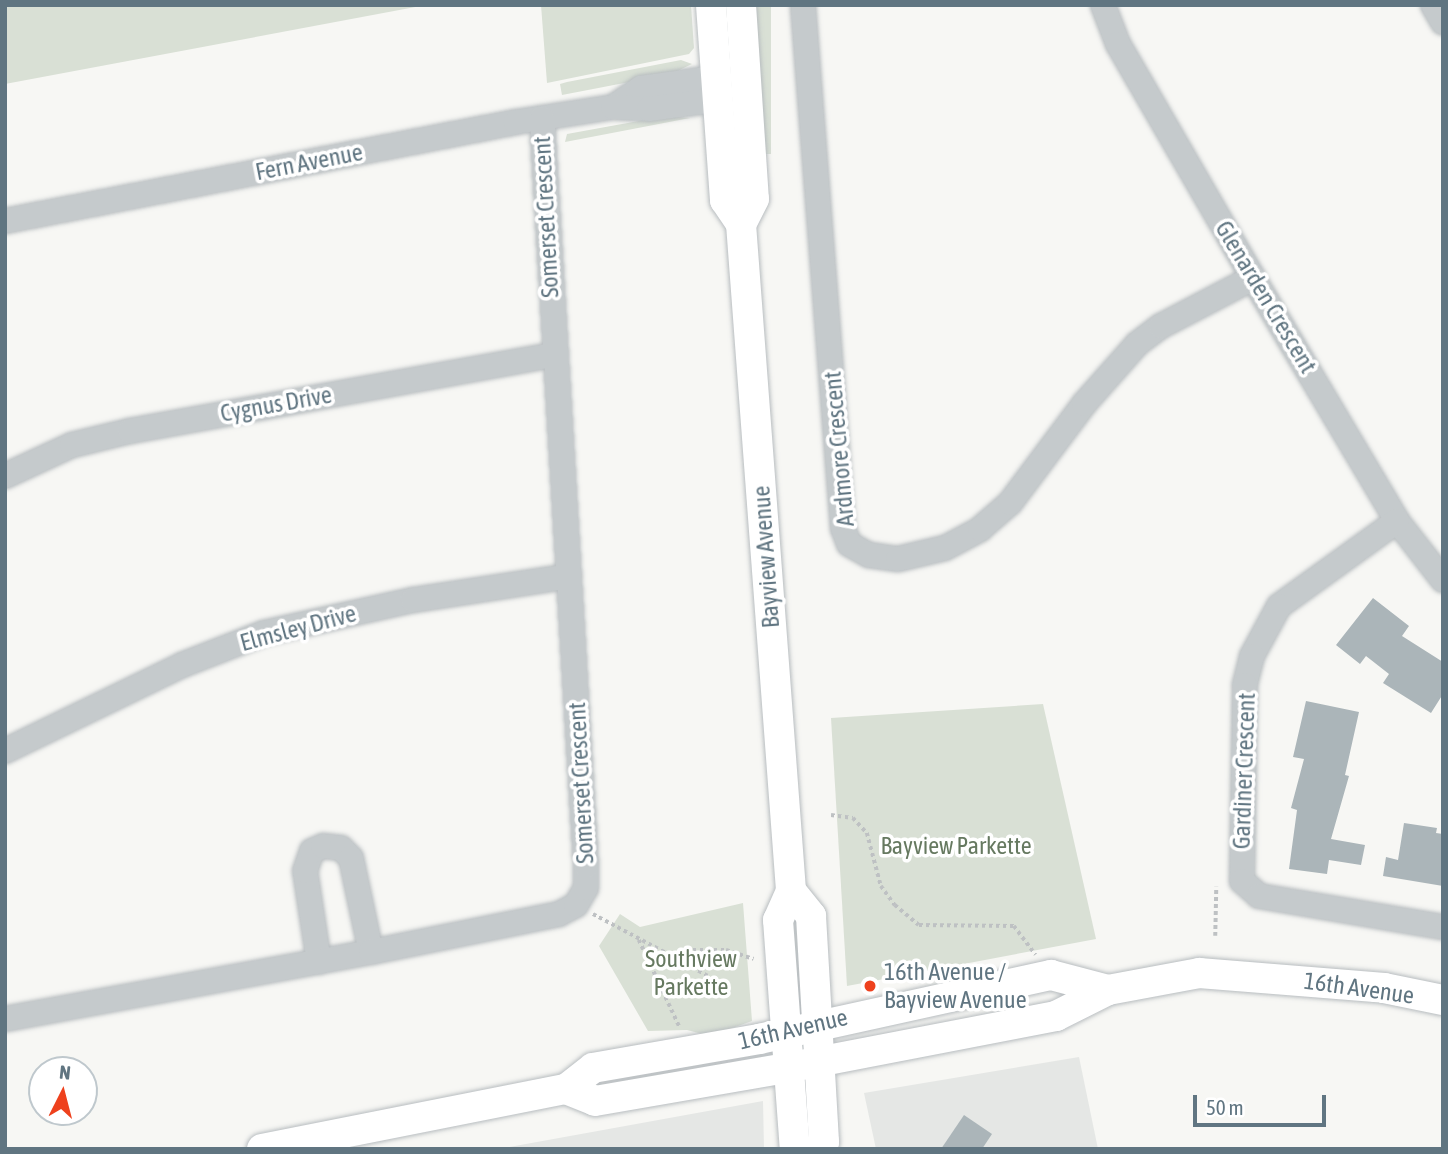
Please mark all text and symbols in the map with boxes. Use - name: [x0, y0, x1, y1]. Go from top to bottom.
- street label: Somerset Crescent: [527, 135, 565, 299]
- street label: Fern Avenue: [253, 138, 365, 186]
- street label: Glenarden Crescent: [1209, 216, 1323, 378]
- street label: Ardmore Crescent: [818, 370, 860, 528]
- street label: Cygnus Drive: [218, 380, 334, 428]
- street label: Bayview Avenue: [747, 485, 785, 629]
- street label: Elmsley Drive: [237, 599, 359, 657]
- street label: Gardiner Crescent: [1227, 692, 1261, 850]
- street label: Somerset Crescent: [562, 701, 600, 865]
- park label: Bayview Parkette: [880, 832, 1032, 860]
- park label: Southview Parkette: [645, 945, 737, 1001]
- place label: 16th Avenue / Bayview Avenue: [884, 958, 1027, 1014]
- street label: 16th Avenue: [1302, 966, 1416, 1010]
- marker: 16th Avenue / Bayview Avenue: [862, 978, 878, 994]
- street label: 16th Avenue: [736, 1003, 850, 1055]
- north arrow: [28, 1056, 98, 1126]
- text: N: [58, 1061, 72, 1084]
- scale bar: [1196, 1080, 1329, 1124]
- text: 50 m: [1206, 1095, 1244, 1119]

